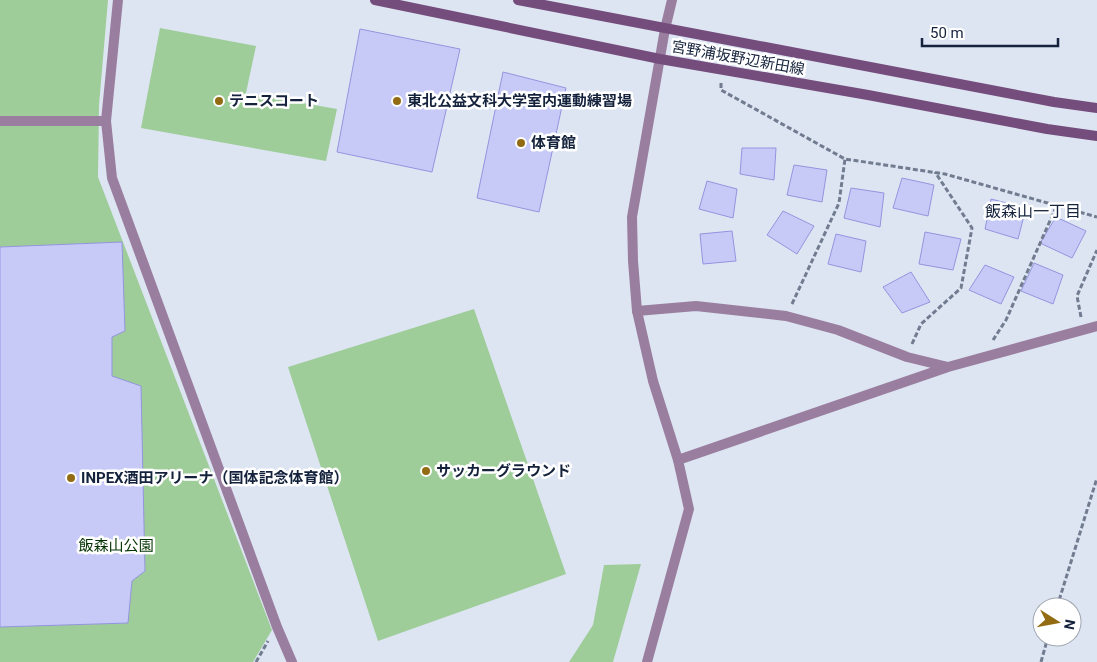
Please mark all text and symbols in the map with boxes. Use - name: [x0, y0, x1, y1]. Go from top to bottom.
- scale bar: [922, 15, 1058, 47]
- text: 50 m: [930, 24, 964, 42]
- street label: 宮野浦坂野辺新田線: [670, 37, 806, 79]
- place label: テニスコート: [229, 92, 319, 110]
- place label: 東北公益文科大学室内運動練習場: [407, 92, 632, 110]
- marker: テニスコート: [213, 95, 225, 107]
- marker: 東北公益文科大学室内運動練習場: [391, 95, 403, 107]
- place label: 体育館: [531, 134, 576, 152]
- marker: 体育館: [515, 137, 527, 149]
- district label: 飯森山一丁目: [985, 202, 1081, 221]
- place label: サッカーグラウンド: [436, 462, 571, 480]
- marker: サッカーグラウンド: [420, 465, 432, 477]
- place label: INPEX酒田アリーナ（国体記念体育館）: [81, 469, 349, 487]
- marker: INPEX酒田アリーナ（国体記念体育館）: [65, 472, 77, 484]
- park label: 飯森山公園: [78, 537, 154, 555]
- north arrow: [1032, 597, 1082, 647]
- text: N: [1061, 618, 1079, 631]

